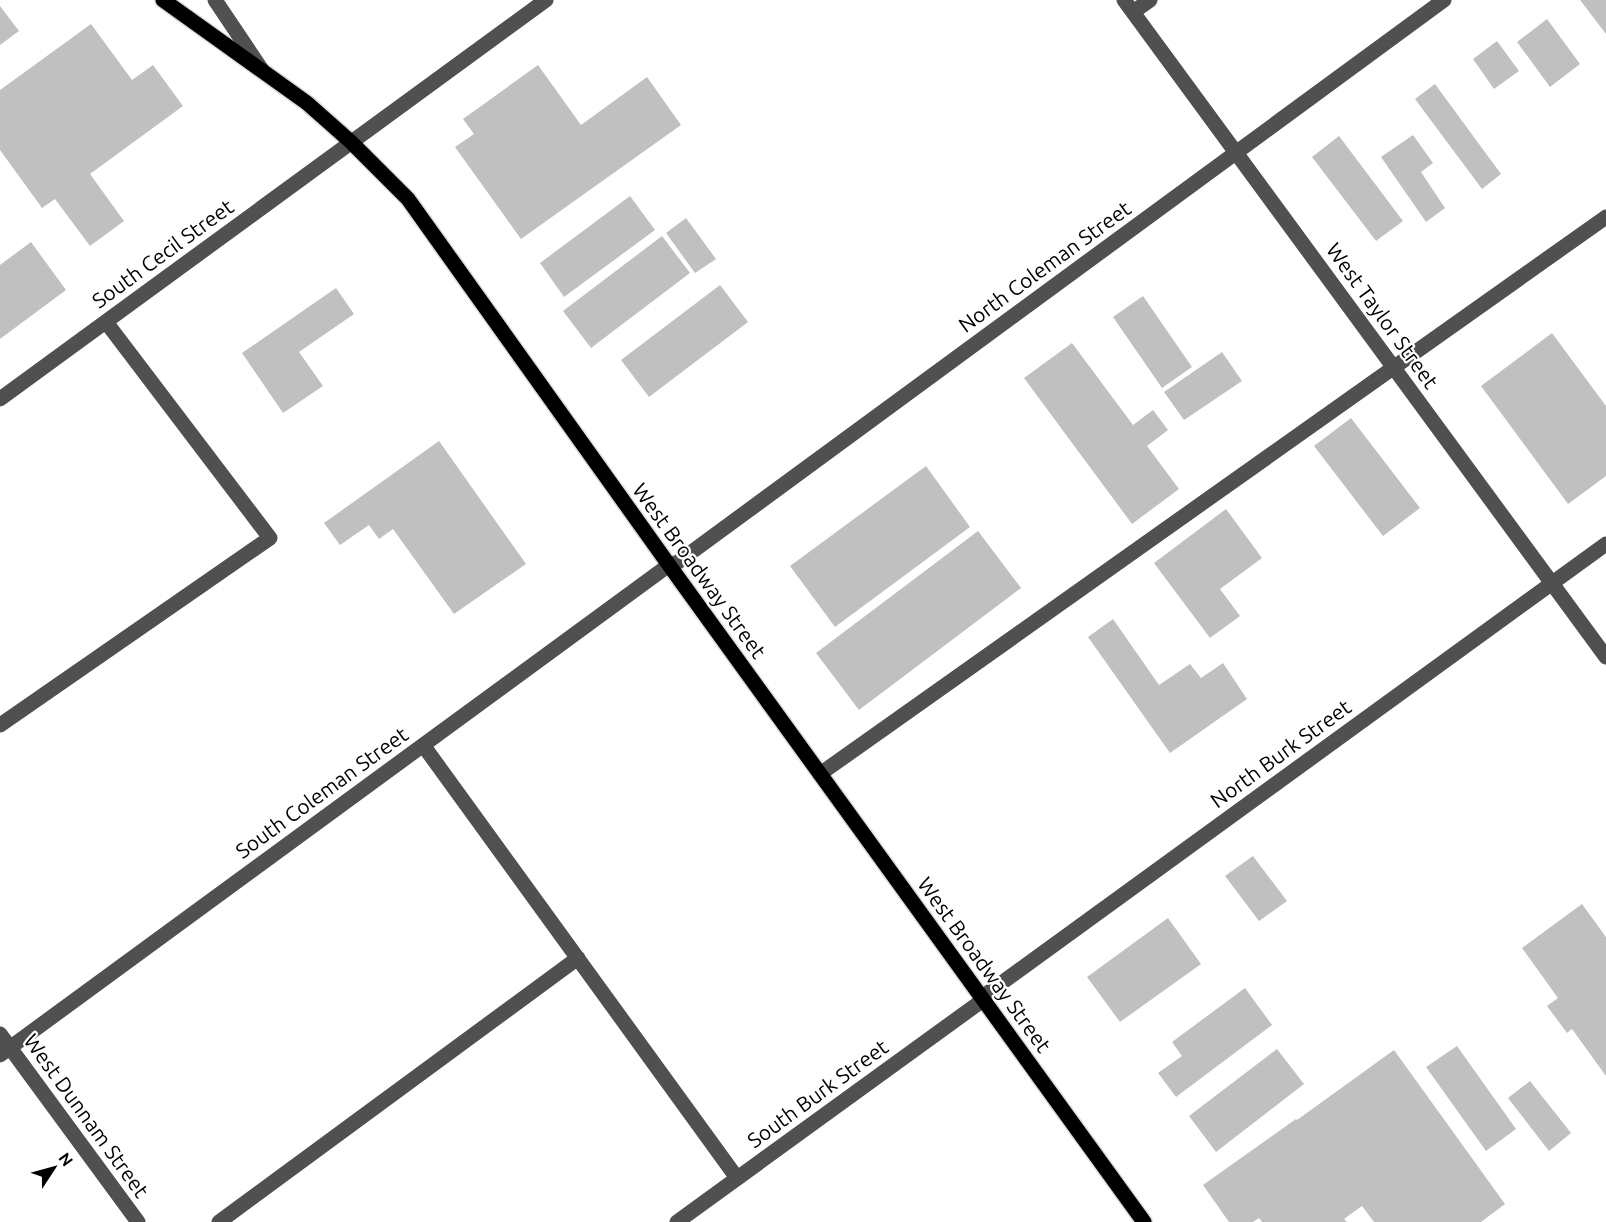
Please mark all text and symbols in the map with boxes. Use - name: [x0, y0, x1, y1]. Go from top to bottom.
- street label: South Cecil Street: [87, 194, 238, 312]
- street label: North Coleman Street: [954, 196, 1135, 337]
- street label: West Taylor Street: [1322, 238, 1444, 393]
- street label: West Broadway Street: [628, 478, 771, 662]
- street label: North Burk Street: [1206, 694, 1355, 812]
- street label: South Coleman Street: [231, 722, 412, 863]
- street label: West Broadway Street: [913, 872, 1056, 1056]
- street label: West Dunnam Street: [19, 1029, 154, 1202]
- street label: South Burk Street: [743, 1034, 892, 1152]
- north arrow: [24, 1138, 84, 1198]
- text: N: [55, 1149, 77, 1169]

